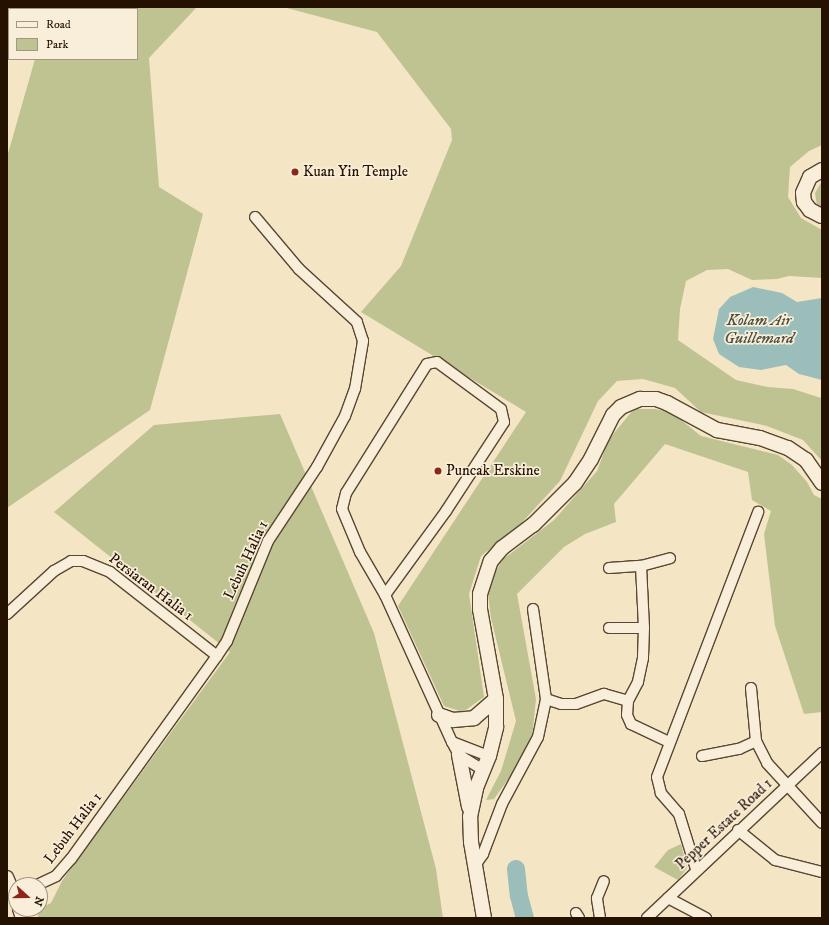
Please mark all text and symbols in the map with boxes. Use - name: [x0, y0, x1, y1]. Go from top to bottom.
- legend: [8, 8, 138, 60]
- text: Road: [46, 17, 71, 32]
- text: Park: [46, 37, 68, 52]
- place label: Kuan Yin Temple: [303, 163, 408, 181]
- marker: Kuan Yin Temple: [290, 167, 300, 177]
- water label: Kolam Air Guillemard: [724, 310, 794, 348]
- place label: Puncak Erskine: [446, 462, 540, 480]
- marker: Puncak Erskine: [433, 466, 443, 476]
- street label: Lebuh Halia 1: [220, 518, 272, 602]
- street label: Persiaran Halia 1: [105, 549, 197, 625]
- street label: Pepper Estate Road 1: [672, 775, 776, 873]
- street label: Lebuh Halia 1: [40, 789, 106, 867]
- north arrow: [8, 877, 48, 917]
- text: N: [30, 894, 46, 908]

